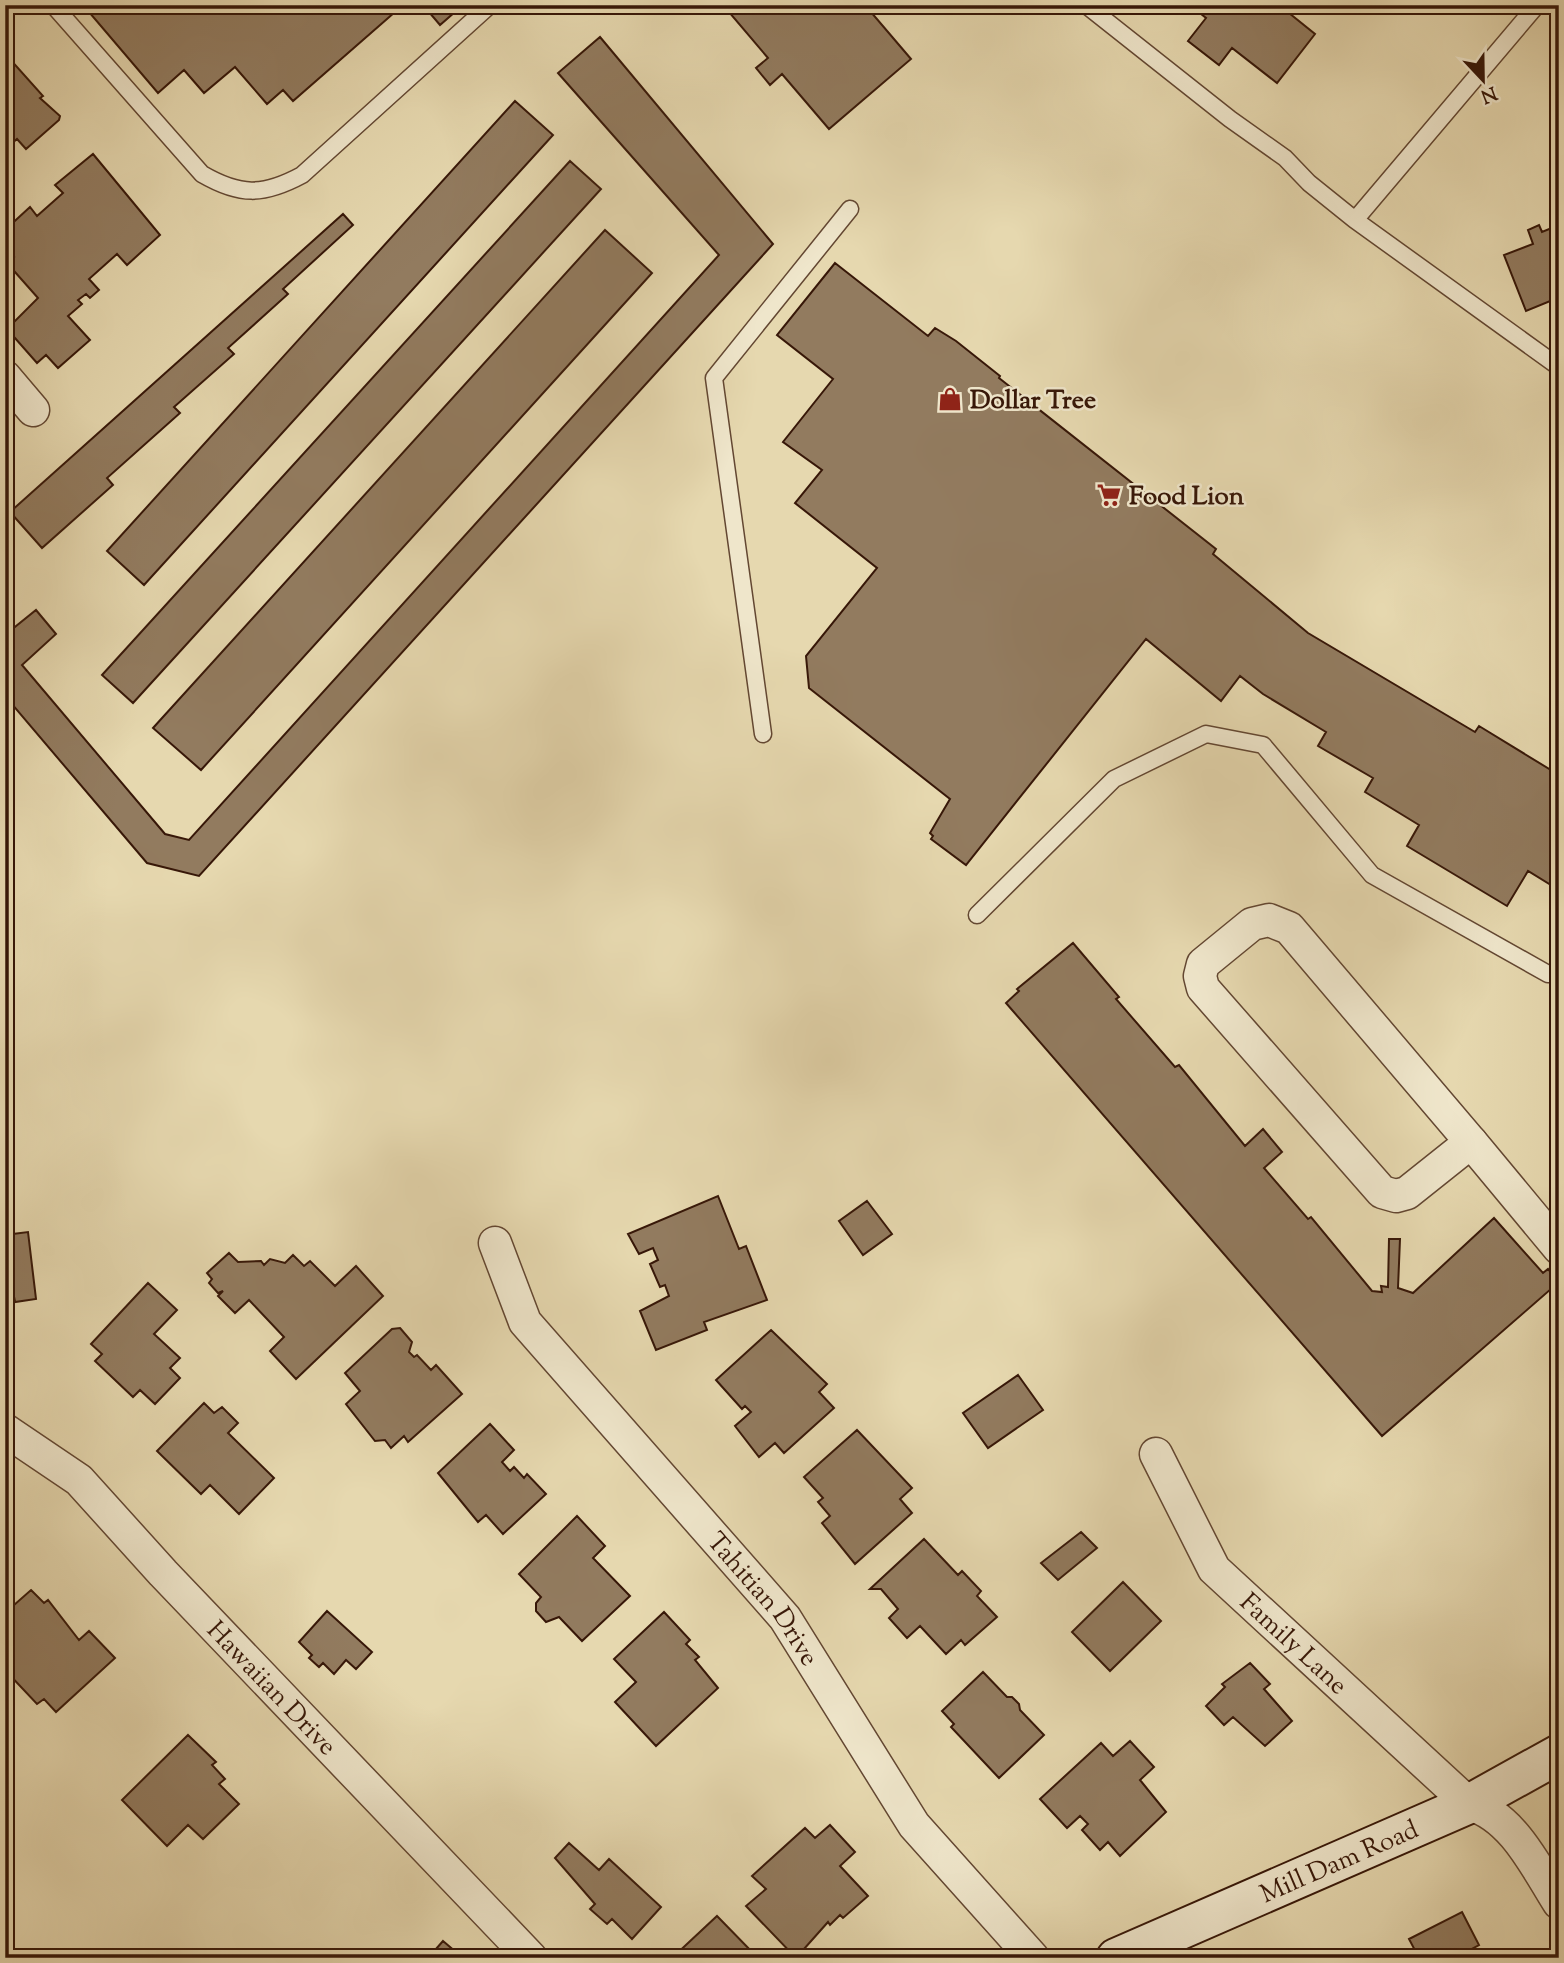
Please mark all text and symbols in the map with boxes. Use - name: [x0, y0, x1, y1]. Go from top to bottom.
- north arrow: [1448, 46, 1518, 116]
- text: N: [1476, 78, 1501, 109]
- place label: Dollar Tree: [970, 383, 1096, 420]
- shop icon: Dollar Tree: [936, 385, 964, 413]
- place label: Food Lion: [1129, 479, 1245, 516]
- supermarket icon: Food Lion: [1095, 481, 1123, 509]
- street label: Tahitian Drive: [697, 1525, 826, 1674]
- street label: Family Lane: [1230, 1585, 1355, 1704]
- street label: Hawaiian Drive: [197, 1614, 344, 1765]
- street label: Mill Dam Road: [1255, 1812, 1425, 1914]

